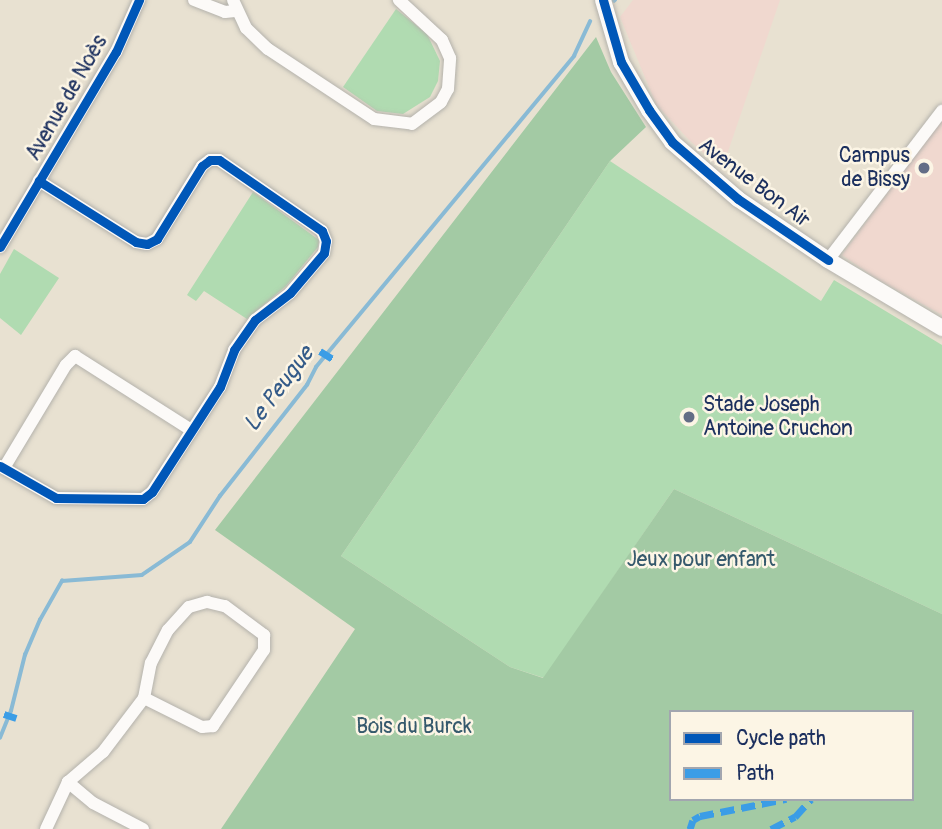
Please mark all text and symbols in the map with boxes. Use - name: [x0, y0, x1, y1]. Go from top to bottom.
- street label: Avenue de Noès: [21, 31, 113, 165]
- street label: Avenue Bon Air: [693, 133, 815, 233]
- place label: Campus de Bissy: [839, 143, 910, 193]
- marker: Campus de Bissy: [916, 160, 932, 176]
- water label: Le Peugue: [238, 341, 320, 437]
- place label: Stade Joseph Antoine Cruchon: [703, 392, 853, 442]
- marker: Stade Joseph Antoine Cruchon: [681, 409, 697, 425]
- park label: Jeux pour enfant: [627, 547, 775, 573]
- legend: [669, 710, 914, 801]
- park label: Bois du Burck: [356, 714, 472, 740]
- text: Cycle path: [736, 725, 826, 752]
- text: Path: [736, 760, 774, 787]

